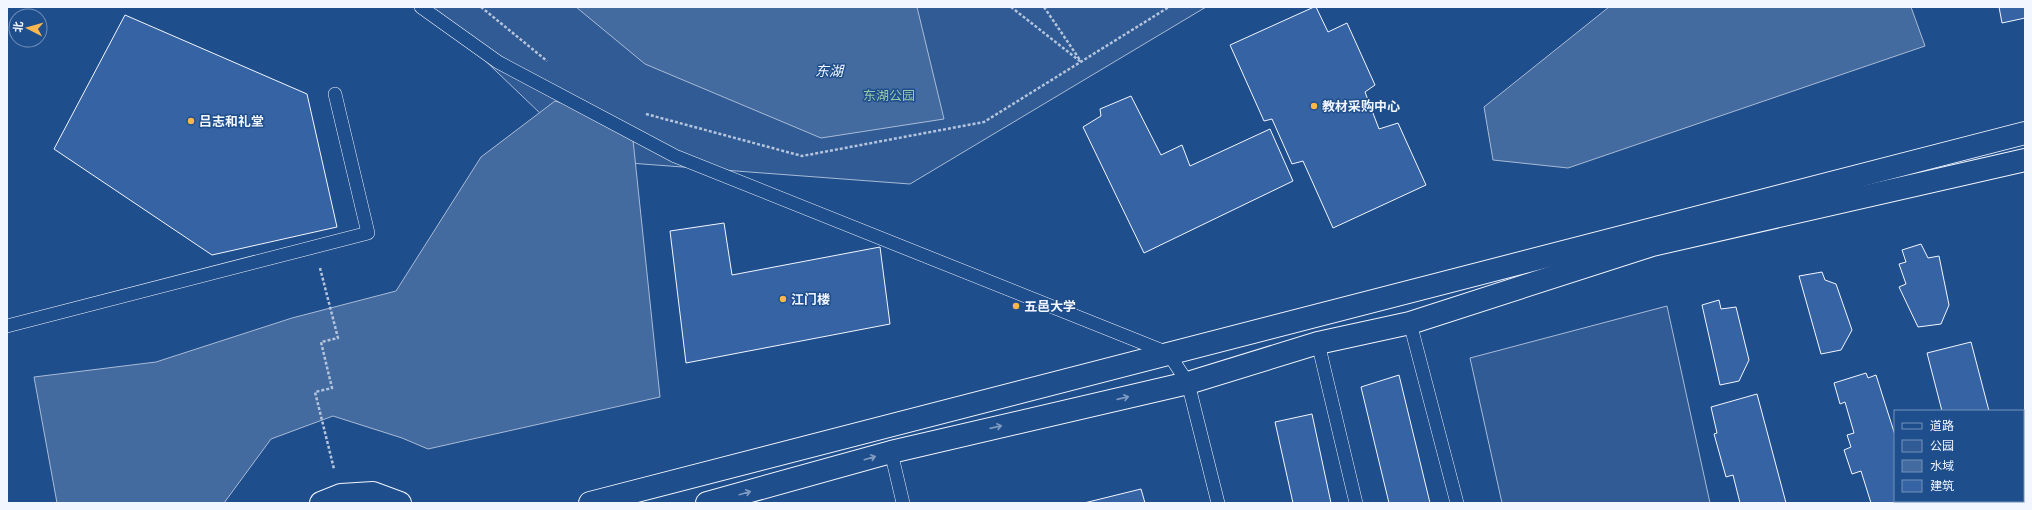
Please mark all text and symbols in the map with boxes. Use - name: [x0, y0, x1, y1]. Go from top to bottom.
- north arrow: [8, 8, 48, 48]
- text: 北: [12, 21, 26, 33]
- water label: 东湖: [815, 63, 845, 79]
- park label: 东湖公园: [863, 88, 915, 103]
- place label: 教材采购中心: [1322, 99, 1400, 114]
- marker: 教材采购中心: [1309, 101, 1319, 111]
- place label: 吕志和礼堂: [199, 114, 264, 129]
- marker: 吕志和礼堂: [186, 116, 196, 126]
- place label: 江门楼: [791, 292, 830, 307]
- marker: 江门楼: [778, 294, 788, 304]
- place label: 五邑大学: [1024, 299, 1076, 314]
- marker: 五邑大学: [1011, 301, 1021, 311]
- one-way arrow: [1116, 394, 1129, 401]
- legend: [1894, 410, 2024, 502]
- text: 道路: [1930, 419, 1954, 433]
- one-way arrow: [989, 423, 1002, 431]
- text: 公园: [1930, 439, 1954, 453]
- one-way arrow: [863, 453, 876, 461]
- text: 水域: [1930, 459, 1954, 473]
- text: 建筑: [1930, 479, 1954, 493]
- one-way arrow: [738, 488, 751, 496]

